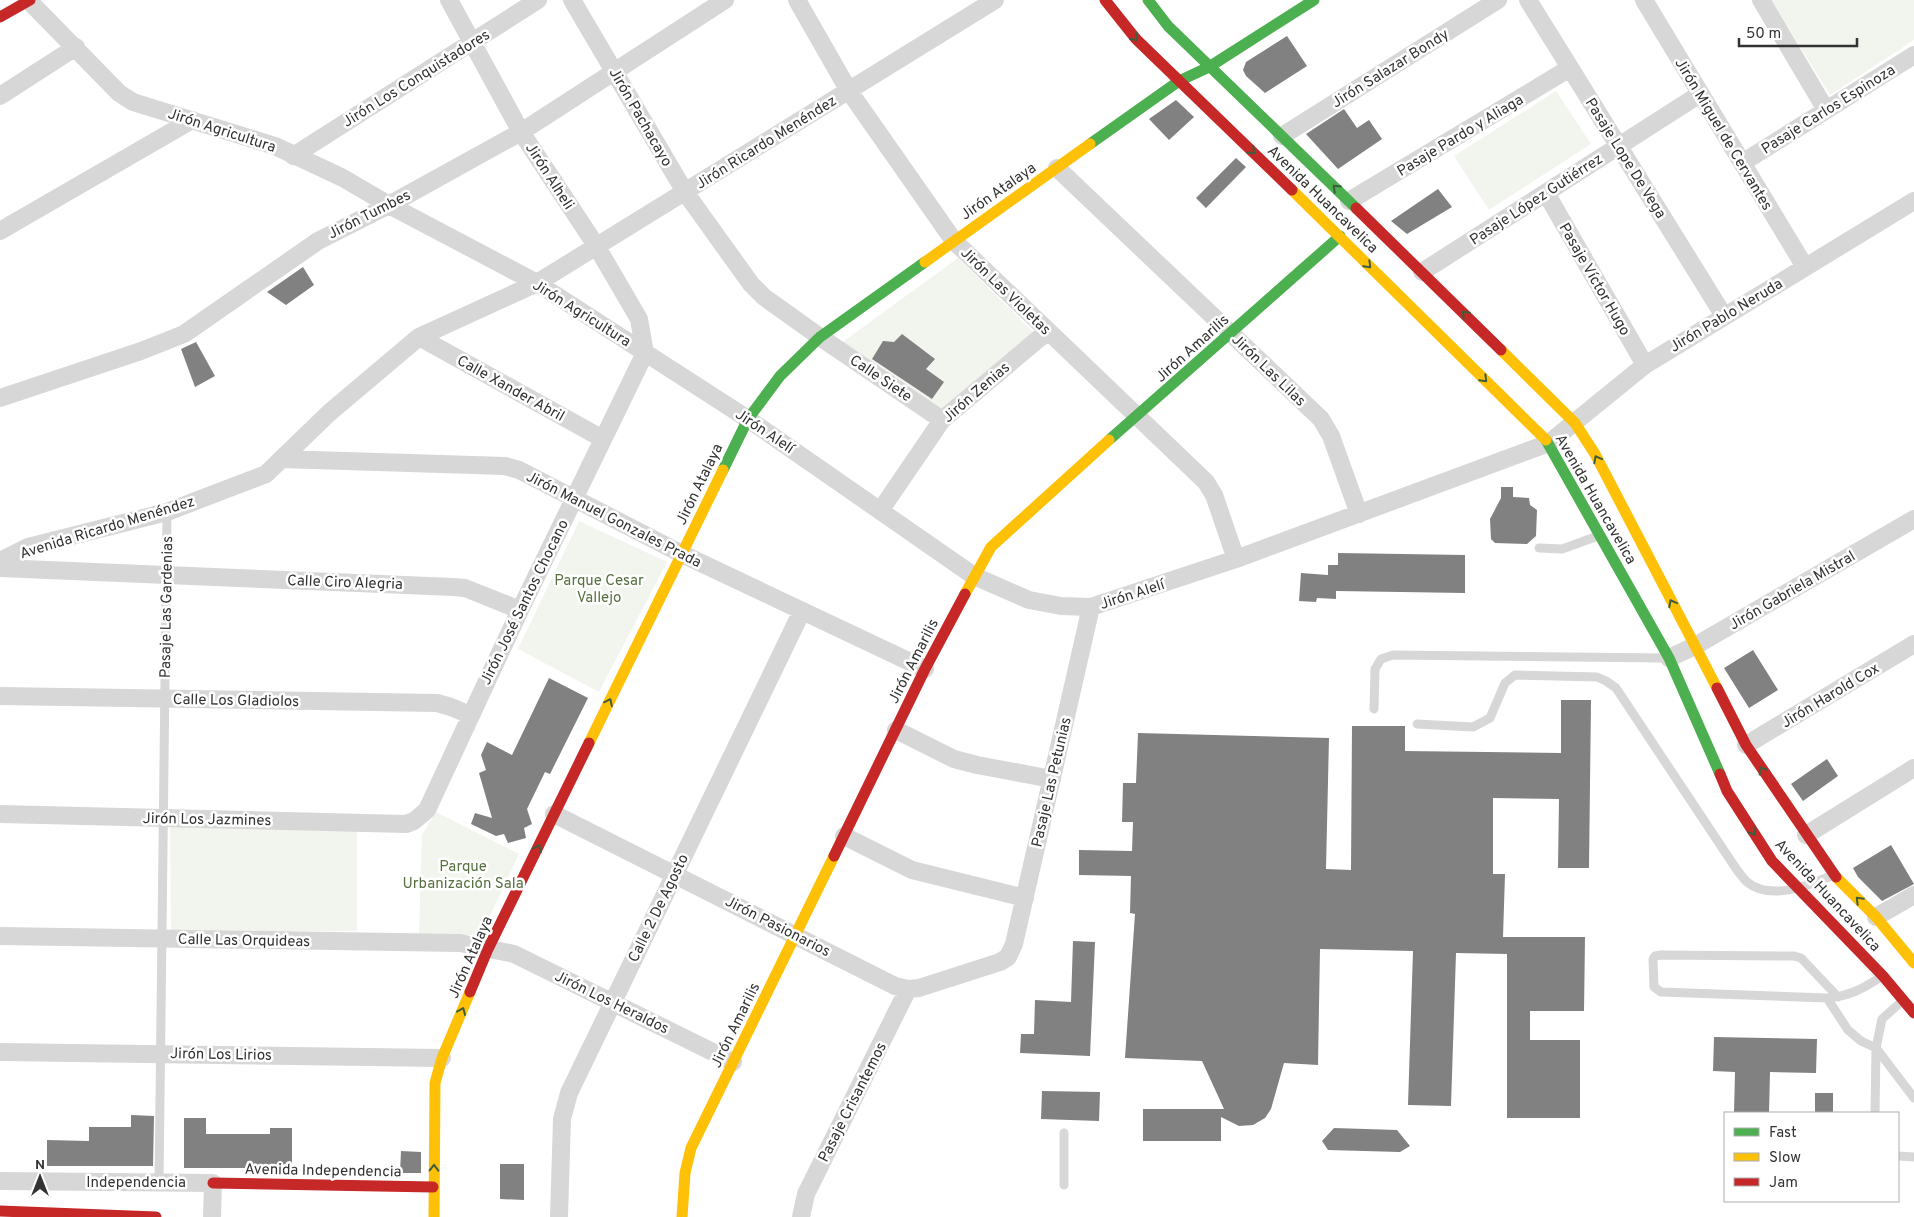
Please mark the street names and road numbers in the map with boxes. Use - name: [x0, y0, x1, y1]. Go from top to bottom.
- street label: Jirón Salazar Bondy: [1329, 25, 1453, 113]
- street label: Jirón Los Conquistadores: [340, 26, 494, 132]
- street label: Jirón Miguel de Cervantes: [1670, 55, 1776, 214]
- street label: Pasaje Carlos Espinoza: [1758, 61, 1899, 159]
- street label: Jirón Pachacayo: [604, 65, 676, 170]
- street label: Pasaje Pardo y Aliaga: [1394, 91, 1527, 182]
- street label: Jirón Ricardo Menéndez: [693, 92, 841, 194]
- street label: Pasaje Lope De Vega: [1580, 95, 1670, 223]
- street label: Jirón Agricultura: [165, 105, 278, 158]
- street label: Jirón Alheli: [520, 140, 577, 214]
- street label: Avenida Huancavelica: [1262, 142, 1381, 258]
- street label: Pasaje López Gutiérrez: [1467, 150, 1607, 250]
- street label: Jirón Atalaya: [957, 159, 1040, 225]
- street label: Jirón Tumbes: [325, 186, 414, 244]
- street label: Pasaje Víctor Hugo: [1554, 220, 1634, 339]
- street label: Jirón Las Violetas: [956, 244, 1054, 340]
- street label: Jirón Pablo Neruda: [1667, 275, 1787, 357]
- street label: Jirón Agricultura: [529, 276, 634, 352]
- street label: Jirón Amarilis: [1152, 311, 1234, 387]
- street label: Jirón Las Lilas: [1227, 331, 1309, 411]
- street label: Calle Siete: [845, 351, 915, 407]
- street label: Calle Xander Abril: [453, 352, 567, 427]
- street label: Jirón Zenias: [940, 359, 1014, 427]
- street label: Jirón Alelí: [731, 406, 798, 460]
- street label: Avenida Huancavelica: [1550, 431, 1640, 568]
- street label: Jirón Atalaya: [673, 441, 728, 528]
- street label: Jirón Manuel Gonzales Prada: [522, 468, 704, 573]
- street label: Avenida Ricardo Menéndez: [18, 493, 197, 564]
- street label: Jirón José Santos Chocano: [477, 517, 574, 688]
- street label: Pasaje Las Gardenias: [157, 536, 178, 678]
- street label: Jirón Gabriela Mistral: [1726, 547, 1859, 635]
- street label: Calle Ciro Alegria: [287, 572, 403, 595]
- street label: Jirón Alelí: [1098, 576, 1168, 615]
- street label: Jirón Amarilis: [885, 616, 944, 707]
- street label: Jirón Harold Cox: [1778, 659, 1884, 733]
- street label: Calle Los Gladiolos: [173, 691, 299, 712]
- street label: Pasaje Las Petunias: [1028, 715, 1077, 849]
- street label: Jirón Los Jazmines: [142, 810, 272, 831]
- street label: Avenida Huancavelica: [1770, 836, 1884, 956]
- street label: Calle 2 De Agosto: [625, 851, 694, 966]
- street label: Jirón Pasionarios: [722, 893, 833, 962]
- street label: Jirón Atalaya: [445, 914, 498, 1002]
- street label: Calle Las Orquideas: [178, 931, 310, 952]
- street label: Jirón Los Heraldos: [551, 967, 672, 1039]
- street label: Jirón Amarilis: [708, 980, 765, 1071]
- street label: Pasaje Crisantemos: [815, 1040, 892, 1166]
- street label: Jirón Los Lirios: [170, 1045, 272, 1066]
- street label: Avenida Independencia: [244, 1161, 402, 1182]
- street label: Independencia: [86, 1174, 186, 1193]

